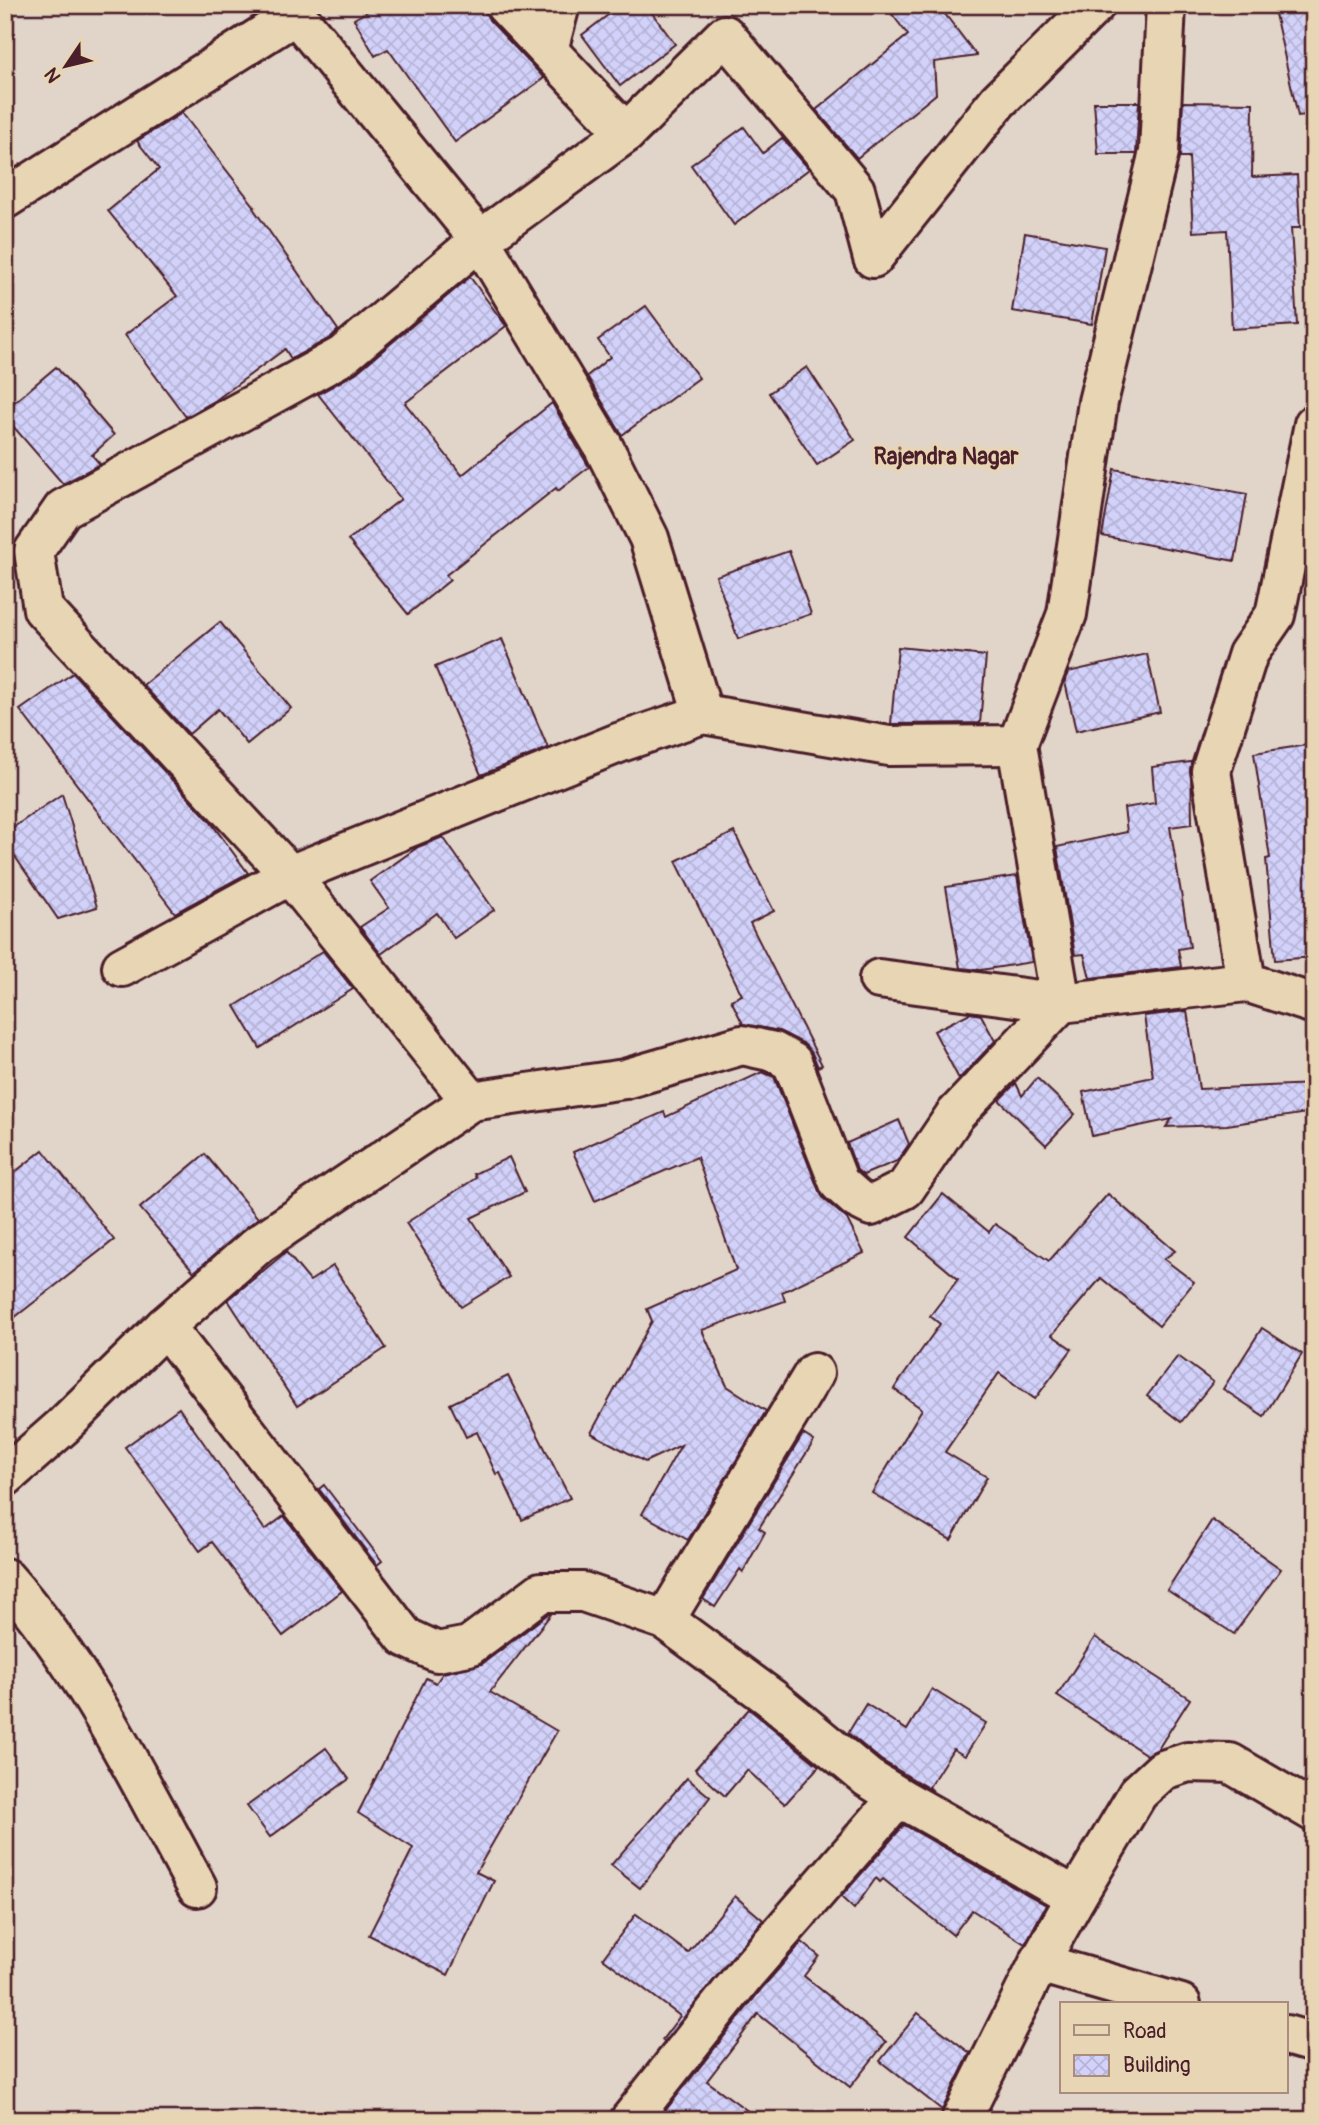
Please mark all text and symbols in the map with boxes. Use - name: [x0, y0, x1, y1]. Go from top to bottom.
- north arrow: [32, 32, 102, 102]
- text: N: [39, 63, 66, 87]
- district label: Rajendra Nagar: [873, 442, 1019, 471]
- legend: [1060, 2002, 1288, 2094]
- text: Road: [1123, 2018, 1167, 2045]
- text: Building: [1123, 2052, 1190, 2079]

